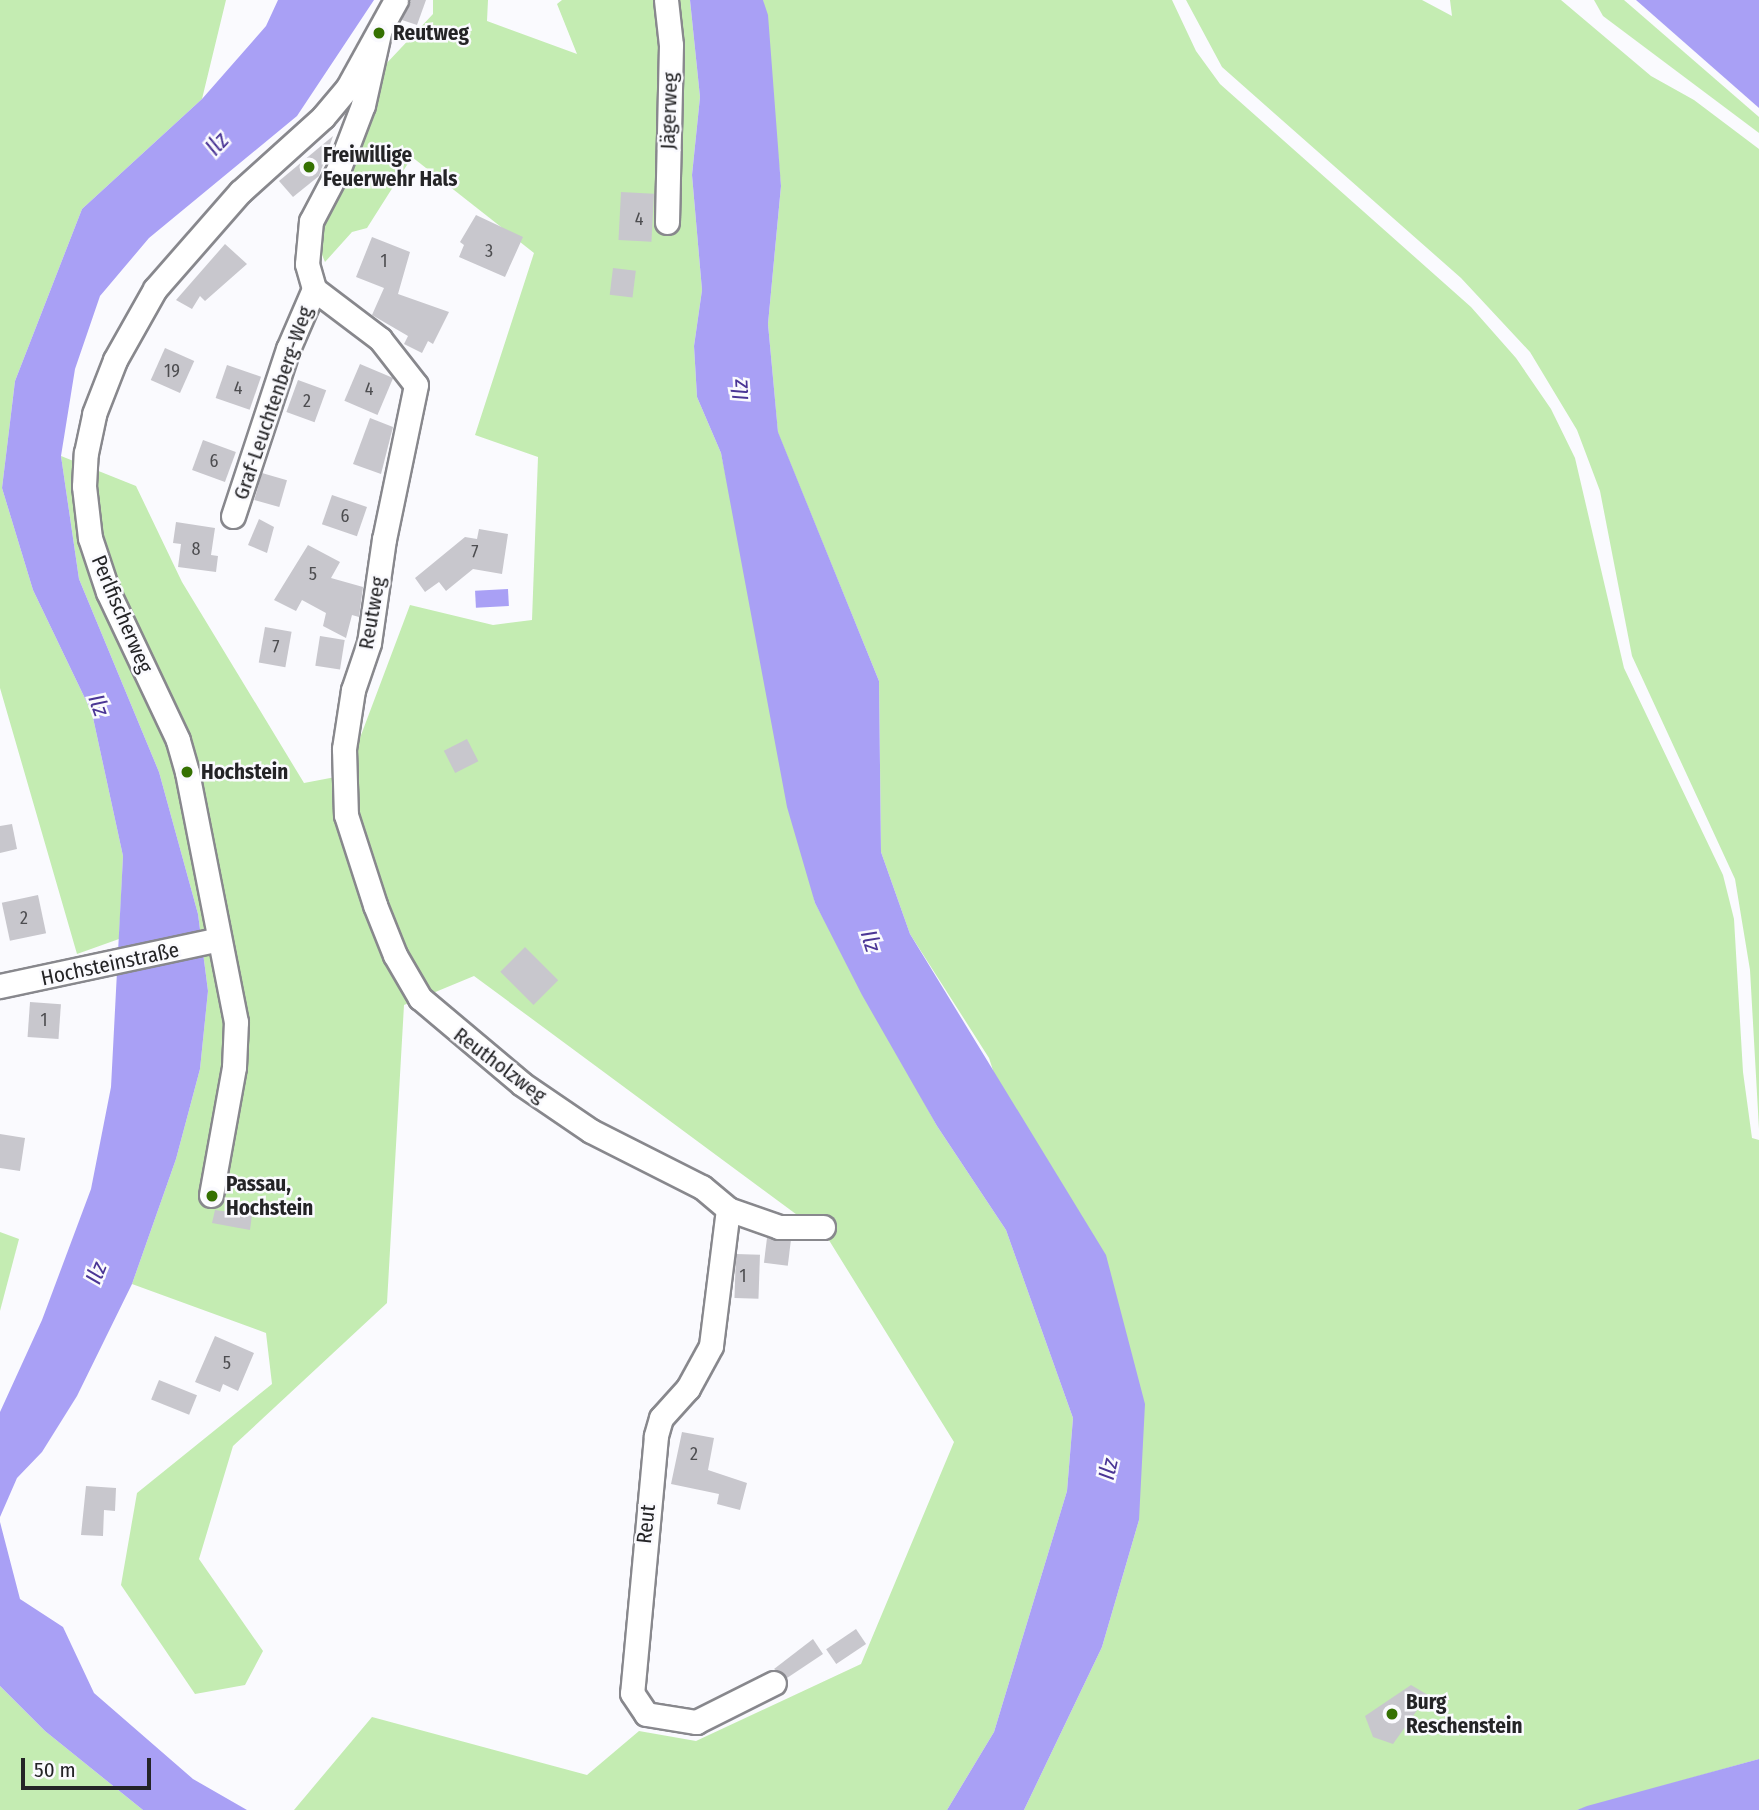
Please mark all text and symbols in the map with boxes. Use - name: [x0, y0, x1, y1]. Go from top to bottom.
- place label: Reutweg: [393, 20, 469, 46]
- marker: Reutweg: [371, 25, 387, 41]
- street label: Jägerweg: [655, 72, 683, 150]
- water label: Ilz: [200, 127, 234, 161]
- place label: Freiwillige Feuerwehr Hals: [323, 142, 457, 192]
- marker: Freiwillige Feuerwehr Hals: [301, 159, 317, 175]
- house number: 4: [635, 208, 643, 230]
- house number: 3: [485, 240, 493, 262]
- house number: 1: [380, 250, 388, 272]
- street label: Graf-Leuchtenberg-Weg: [228, 303, 318, 503]
- house number: 19: [164, 360, 180, 382]
- house number: 4: [234, 377, 242, 399]
- house number: 4: [365, 378, 373, 400]
- water label: Ilz: [726, 379, 754, 401]
- house number: 2: [303, 390, 311, 412]
- house number: 6: [210, 450, 218, 472]
- house number: 6: [341, 505, 349, 527]
- house number: 8: [192, 538, 200, 560]
- house number: 7: [471, 541, 479, 563]
- street label: Perlfischerweg: [86, 551, 158, 677]
- house number: 5: [309, 563, 317, 585]
- street label: Reutweg: [353, 575, 391, 651]
- house number: 7: [272, 636, 280, 658]
- water label: Ilz: [82, 690, 116, 720]
- place label: Hochstein: [201, 759, 288, 785]
- marker: Hochstein: [179, 764, 195, 780]
- house number: 2: [20, 907, 28, 929]
- water label: Ilz: [855, 927, 887, 955]
- street label: Hochsteinstraße: [39, 937, 181, 991]
- house number: 1: [40, 1009, 48, 1031]
- street label: Reutholzweg: [449, 1022, 551, 1108]
- place label: Passau, Hochstein: [226, 1171, 313, 1221]
- marker: Passau, Hochstein: [204, 1188, 220, 1204]
- water label: Ilz: [79, 1258, 113, 1288]
- house number: 1: [739, 1265, 747, 1287]
- house number: 5: [223, 1352, 231, 1374]
- house number: 2: [690, 1443, 698, 1465]
- water label: Ilz: [1092, 1456, 1124, 1482]
- street label: Reut: [631, 1503, 661, 1545]
- place label: Burg Reschenstein: [1406, 1689, 1522, 1739]
- marker: Burg Reschenstein: [1384, 1706, 1400, 1722]
- scale bar: [24, 1744, 154, 1788]
- text: 50 m: [34, 1757, 76, 1783]

